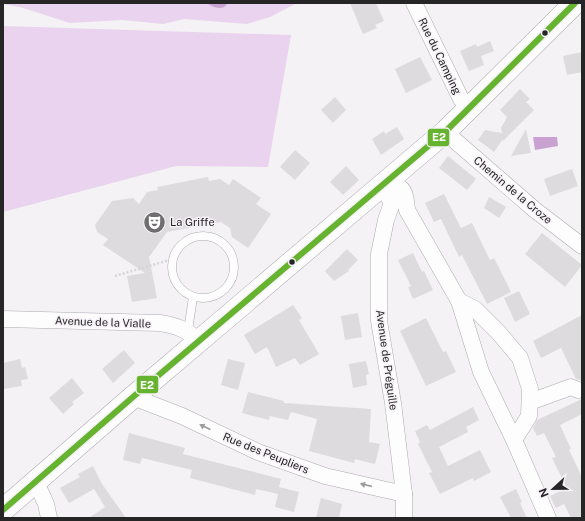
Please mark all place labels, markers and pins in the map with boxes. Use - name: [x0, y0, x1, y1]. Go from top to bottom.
- unlabelled marker: [540, 28, 550, 38]
- theatre icon: La Griffe: [141, 209, 167, 235]
- place label: La Griffe: [170, 216, 215, 228]
- unlabelled marker: [287, 257, 297, 267]

